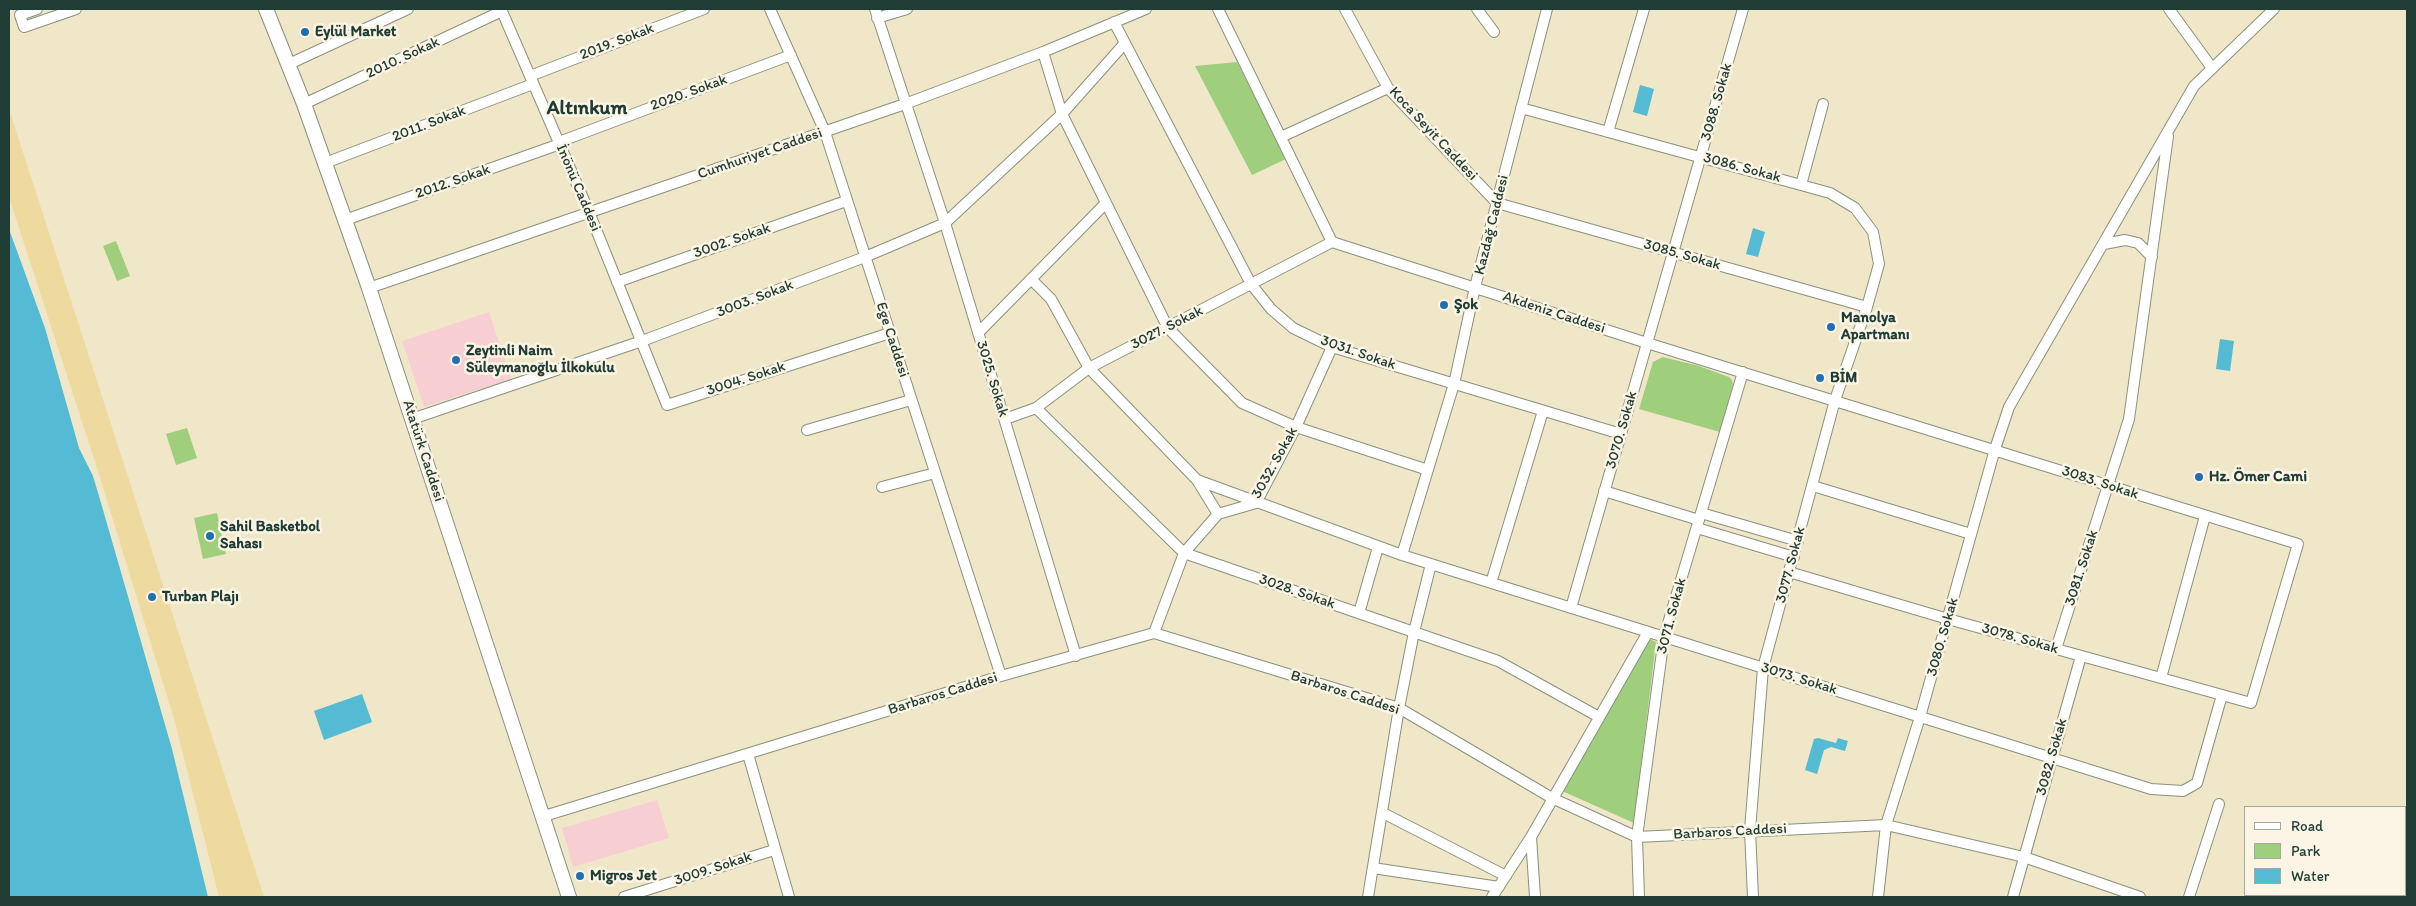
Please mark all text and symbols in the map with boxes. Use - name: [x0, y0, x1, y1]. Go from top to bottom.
- street label: 2019. Sokak: [577, 20, 657, 64]
- place label: Eylül Market: [315, 23, 396, 41]
- marker: Eylül Market: [299, 26, 311, 38]
- street label: 2010. Sokak: [363, 33, 443, 83]
- street label: 3088. Sokak: [1697, 61, 1737, 143]
- street label: 2020. Sokak: [648, 71, 730, 115]
- street label: Koca Seyit Caddesi: [1385, 83, 1481, 185]
- district label: Altınkum: [547, 97, 627, 121]
- street label: 2011. Sokak: [390, 102, 468, 146]
- street label: Cumhuriyet Caddesi: [695, 124, 825, 184]
- street label: İnönü Caddesi: [552, 142, 604, 234]
- street label: 3086. Sokak: [1701, 149, 1783, 187]
- street label: 2012. Sokak: [413, 161, 493, 203]
- street label: Kazdağ Caddesi: [1471, 173, 1513, 277]
- street label: 3002. Sokak: [691, 219, 773, 263]
- street label: 3085. Sokak: [1641, 235, 1723, 275]
- street label: 3003. Sokak: [714, 276, 796, 322]
- street label: Akdeniz Caddesi: [1500, 288, 1608, 338]
- place label: Şok: [1454, 296, 1478, 314]
- marker: Şok: [1438, 299, 1450, 311]
- street label: Ege Caddesi: [871, 300, 913, 380]
- street label: 3027. Sokak: [1128, 302, 1206, 354]
- place label: Manolya Apartmanı: [1841, 309, 1909, 344]
- marker: Manolya Apartmanı: [1825, 321, 1837, 333]
- street label: 3031. Sokak: [1318, 332, 1398, 374]
- street label: 3025. Sokak: [972, 339, 1012, 419]
- place label: Zeytinli Naim Süleymanoğlu İlkokulu: [466, 342, 615, 377]
- marker: Zeytinli Naim Süleymanoğlu İlkokulu: [450, 354, 462, 366]
- street label: 3004. Sokak: [704, 358, 788, 400]
- place label: BİM: [1830, 369, 1857, 387]
- marker: BİM: [1814, 372, 1826, 384]
- street label: 3070. Sokak: [1602, 389, 1642, 471]
- street label: Atatürk Caddesi: [398, 398, 448, 504]
- street label: 3032. Sokak: [1248, 424, 1302, 502]
- street label: 3083. Sokak: [2059, 462, 2141, 504]
- place label: Hz. Ömer Cami: [2209, 468, 2307, 486]
- marker: Hz. Ömer Cami: [2193, 471, 2205, 483]
- place label: Sahil Basketbol Sahası: [220, 518, 320, 553]
- street label: 3077. Sokak: [1772, 525, 1810, 605]
- street label: 3081. Sokak: [2061, 528, 2103, 608]
- marker: Sahil Basketbol Sahası: [204, 530, 216, 542]
- street label: 3028. Sokak: [1256, 571, 1338, 613]
- street label: 3071. Sokak: [1653, 576, 1691, 656]
- place label: Turban Plajı: [162, 588, 239, 606]
- marker: Turban Plajı: [146, 591, 158, 603]
- street label: 3080. Sokak: [1923, 596, 1963, 678]
- street label: 3078. Sokak: [1980, 619, 2060, 659]
- street label: 3073. Sokak: [1759, 659, 1839, 699]
- street label: Barbaros Caddesi: [1288, 667, 1402, 719]
- street label: Barbaros Caddesi: [886, 669, 1000, 719]
- street label: 3082. Sokak: [2032, 716, 2072, 798]
- legend: [2244, 806, 2406, 896]
- text: Road: [2291, 817, 2323, 835]
- street label: Barbaros Caddesi: [1673, 820, 1787, 844]
- text: Park: [2291, 842, 2321, 860]
- street label: 3009. Sokak: [672, 848, 754, 890]
- place label: Migros Jet: [590, 867, 657, 885]
- text: Water: [2291, 867, 2329, 885]
- marker: Migros Jet: [574, 870, 586, 882]

